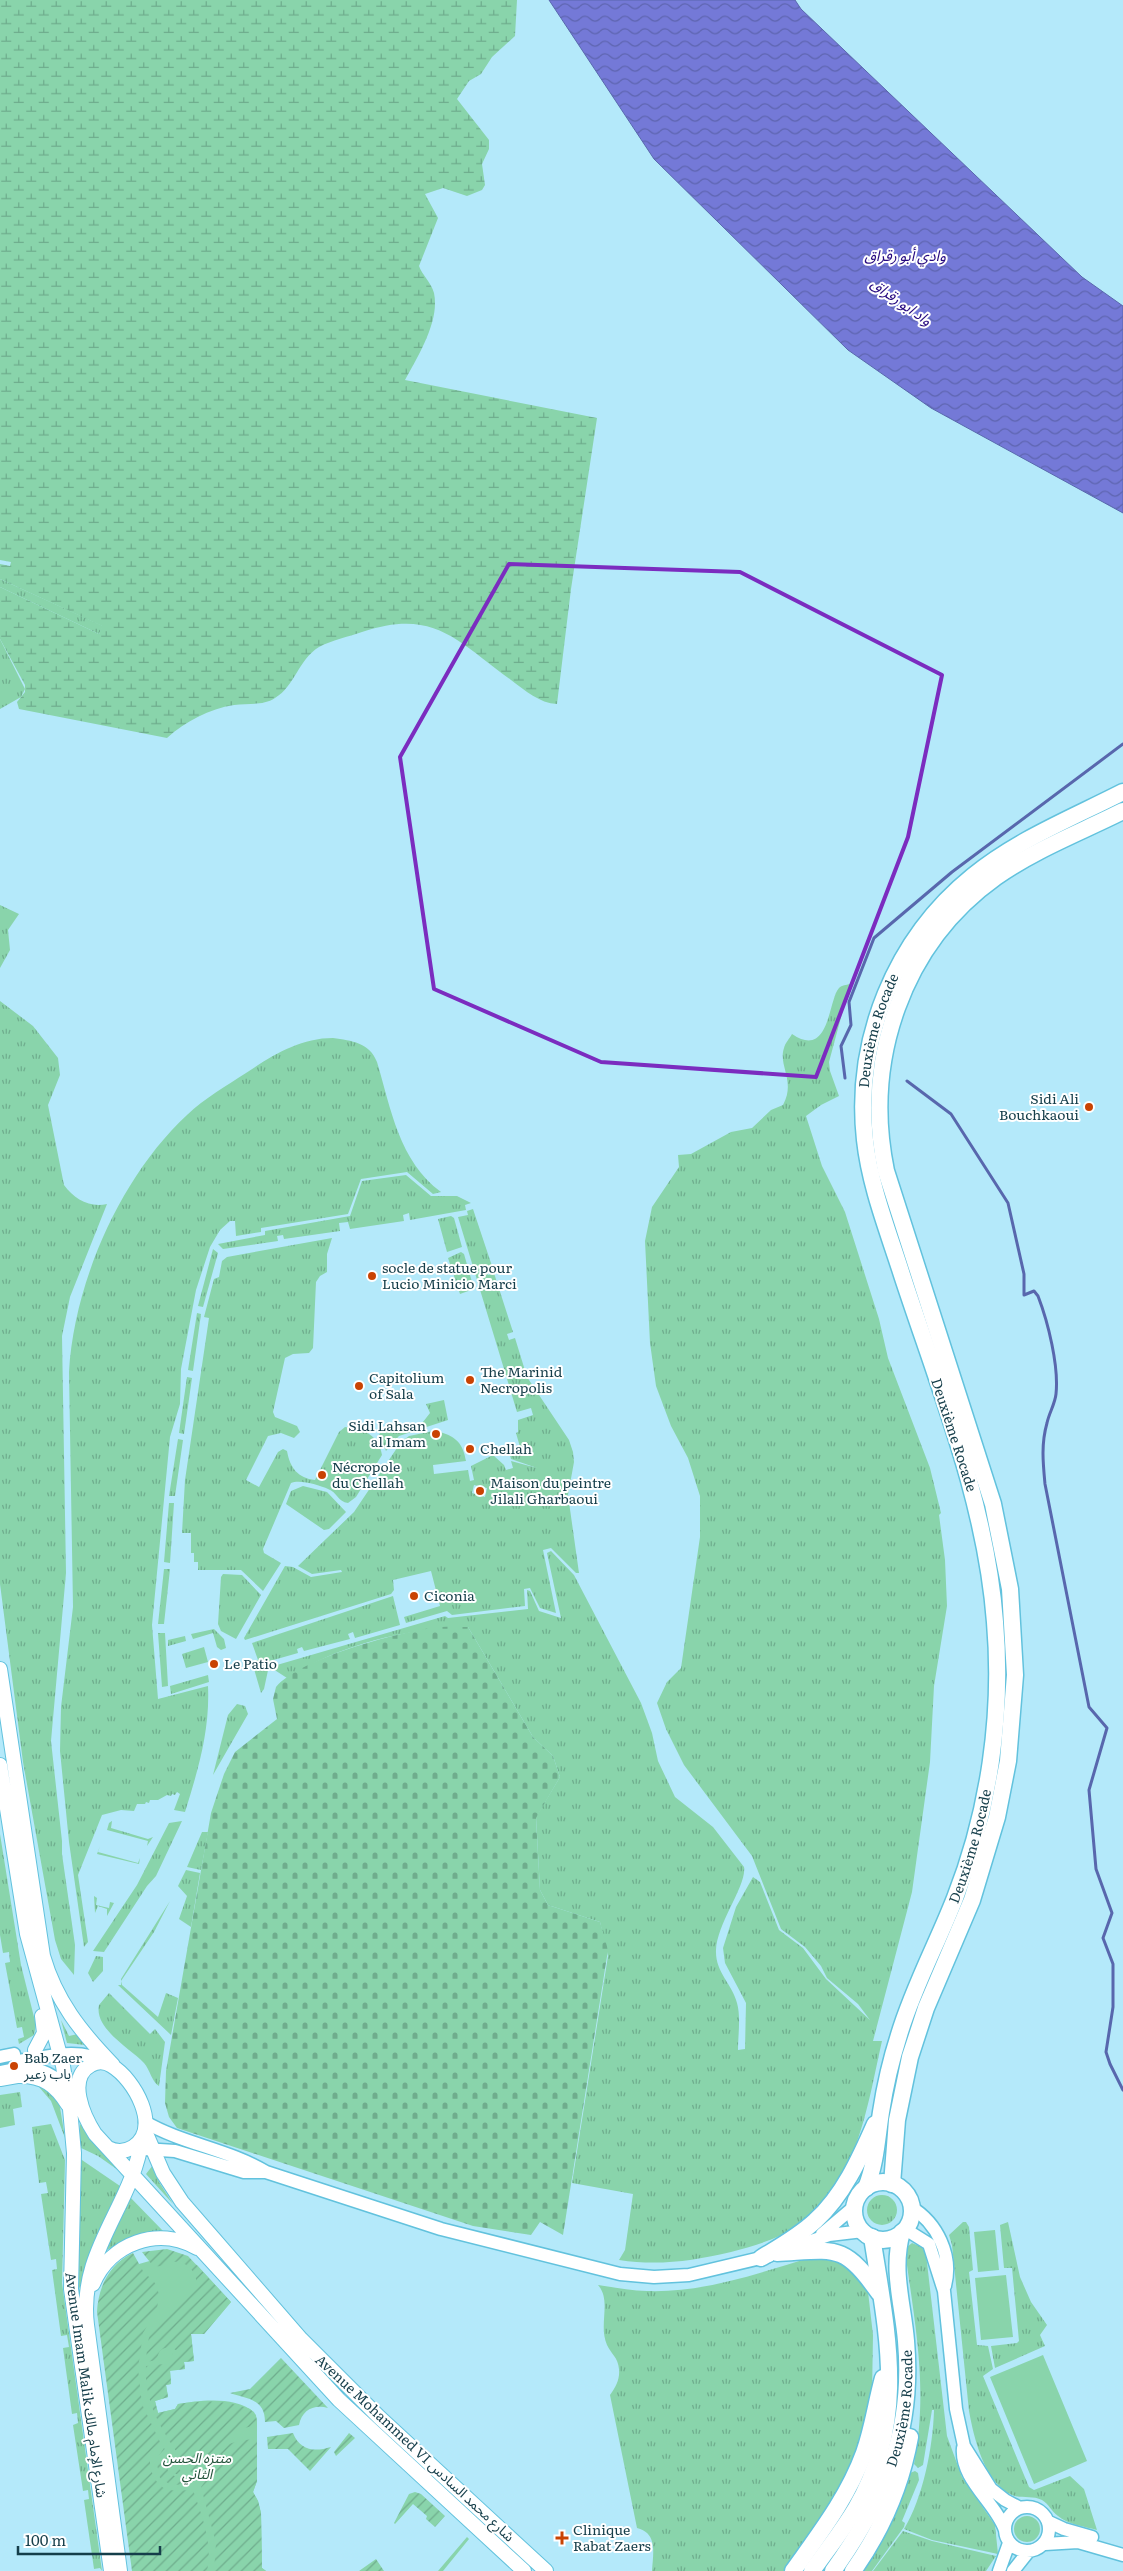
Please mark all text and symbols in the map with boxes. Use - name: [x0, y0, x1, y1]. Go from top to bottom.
- water label: وادي أبو رقراق: [864, 243, 946, 267]
- water label: واد ابو رقراق: [866, 271, 937, 331]
- street label: Deuxième Rocade: [853, 970, 903, 1089]
- place label: Sidi Ali Bouchkaoui: [999, 1088, 1079, 1124]
- marker: Sidi Ali Bouchkaoui: [1083, 1101, 1095, 1113]
- place label: socle de statue pour Lucio Minicio Marci: [382, 1257, 517, 1293]
- marker: socle de statue pour Lucio Minicio Marci: [366, 1270, 378, 1282]
- place label: The Marinid Necropolis: [480, 1361, 563, 1397]
- place label: Capitolium of Sala: [369, 1367, 445, 1403]
- marker: The Marinid Necropolis: [464, 1374, 476, 1386]
- street label: Deuxième Rocade: [927, 1375, 983, 1494]
- marker: Capitolium of Sala: [353, 1380, 365, 1392]
- place label: Sidi Lahsan al Imam: [348, 1415, 426, 1451]
- marker: Sidi Lahsan al Imam: [430, 1428, 442, 1440]
- place label: Chellah: [480, 1438, 532, 1458]
- marker: Chellah: [464, 1443, 476, 1455]
- place label: Nécropole du Chellah: [332, 1456, 404, 1492]
- marker: Nécropole du Chellah: [316, 1469, 328, 1481]
- place label: Maison du peintre Jilali Gharbaoui: [490, 1472, 611, 1508]
- marker: Maison du peintre Jilali Gharbaoui: [474, 1485, 486, 1497]
- place label: Ciconia: [424, 1585, 475, 1605]
- marker: Ciconia: [408, 1590, 420, 1602]
- place label: Le Patio: [224, 1653, 277, 1673]
- marker: Le Patio: [208, 1658, 220, 1670]
- street label: Deuxième Rocade: [943, 1787, 995, 1906]
- place label: Bab Zaer باب زعير: [23, 2047, 82, 2083]
- marker: Bab Zaer باب زعير: [8, 2060, 20, 2072]
- street label: Avenue Imam Malik شارع الإمام مالك: [59, 2271, 113, 2499]
- street label: Avenue Mohammed VI شارع محمد السادس: [310, 2349, 520, 2547]
- street label: Deuxième Rocade: [880, 2350, 916, 2469]
- park label: منتزه الحسن الثاني: [163, 2447, 232, 2485]
- place label: Clinique Rabat Zaers: [573, 2519, 651, 2555]
- scale bar: [18, 2524, 160, 2556]
- text: 100 m: [25, 2528, 66, 2551]
- marker: Clinique Rabat Zaers: [555, 2531, 569, 2545]

